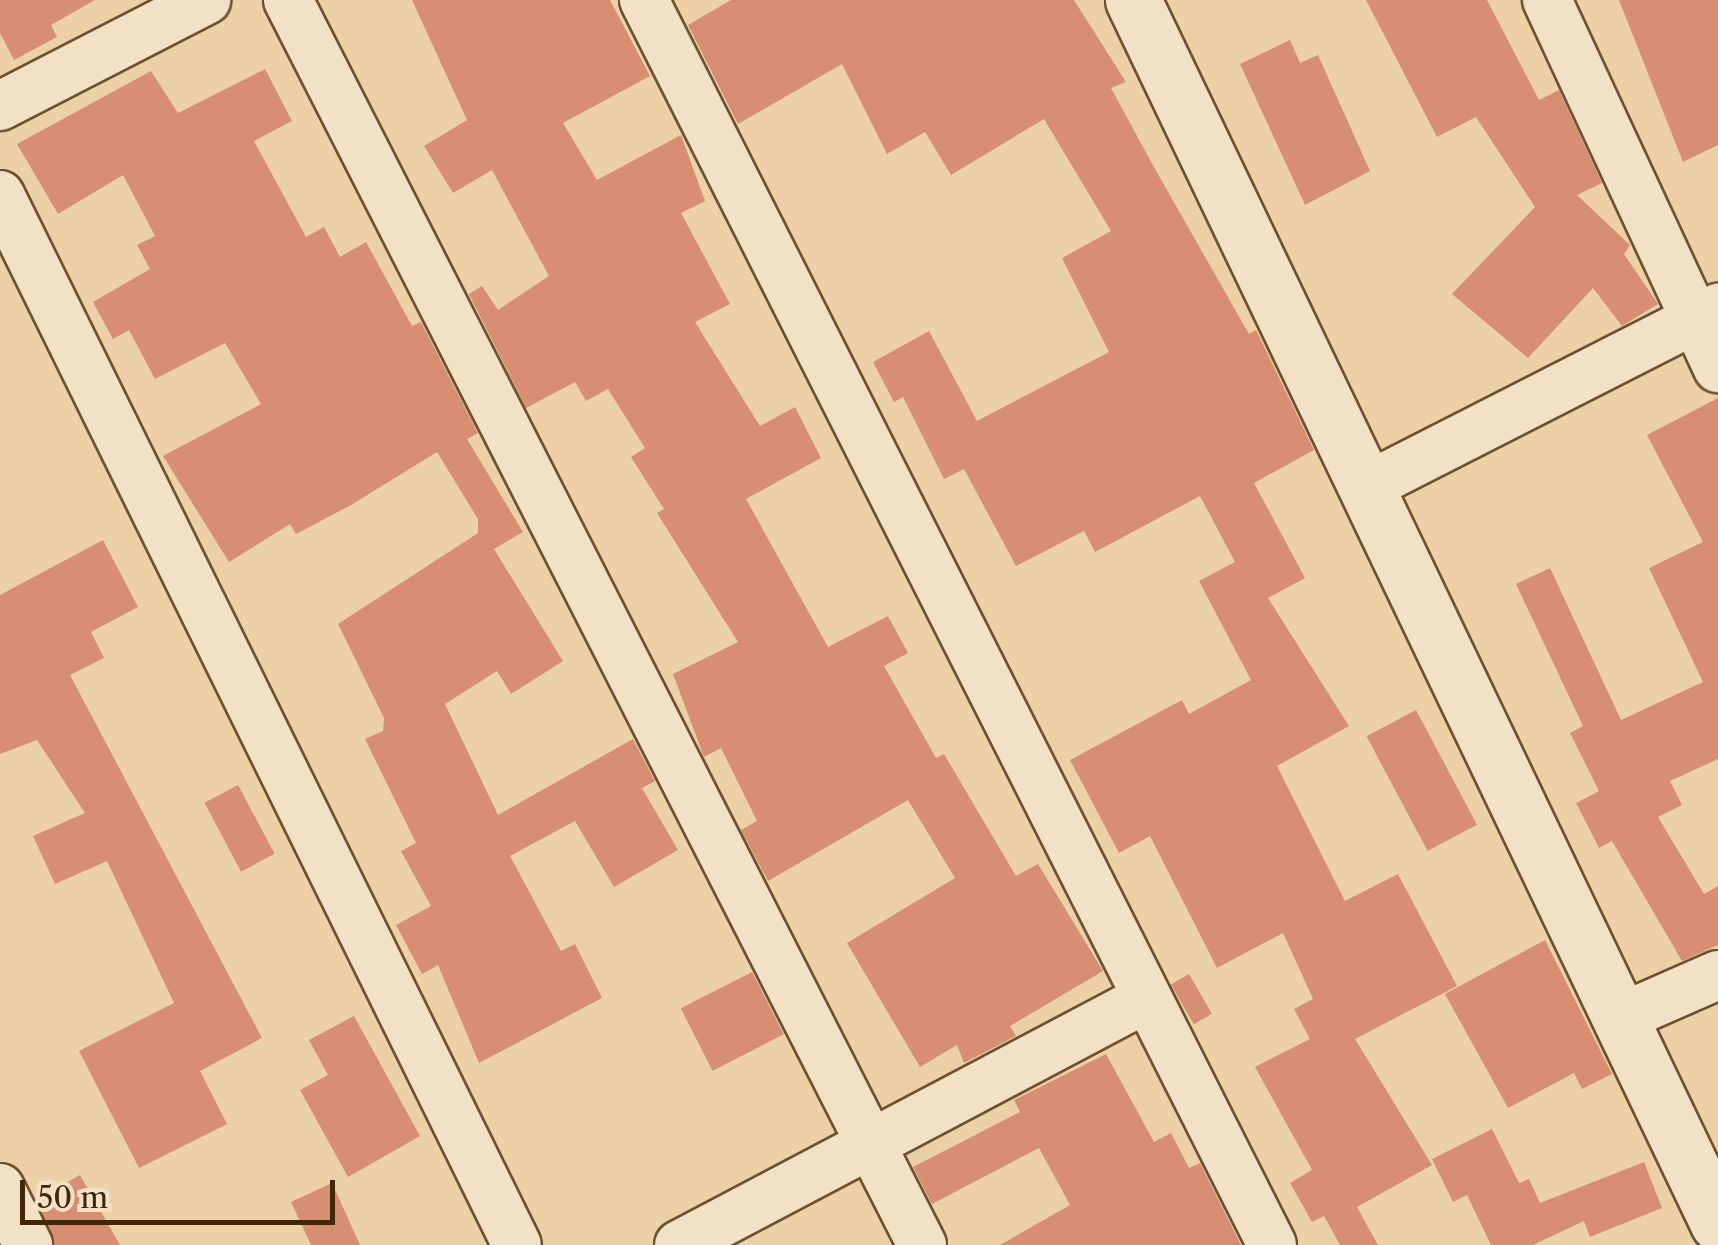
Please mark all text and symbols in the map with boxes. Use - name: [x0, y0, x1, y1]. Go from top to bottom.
- scale bar: [25, 1160, 340, 1222]
- text: 50 m: [37, 1179, 108, 1216]

